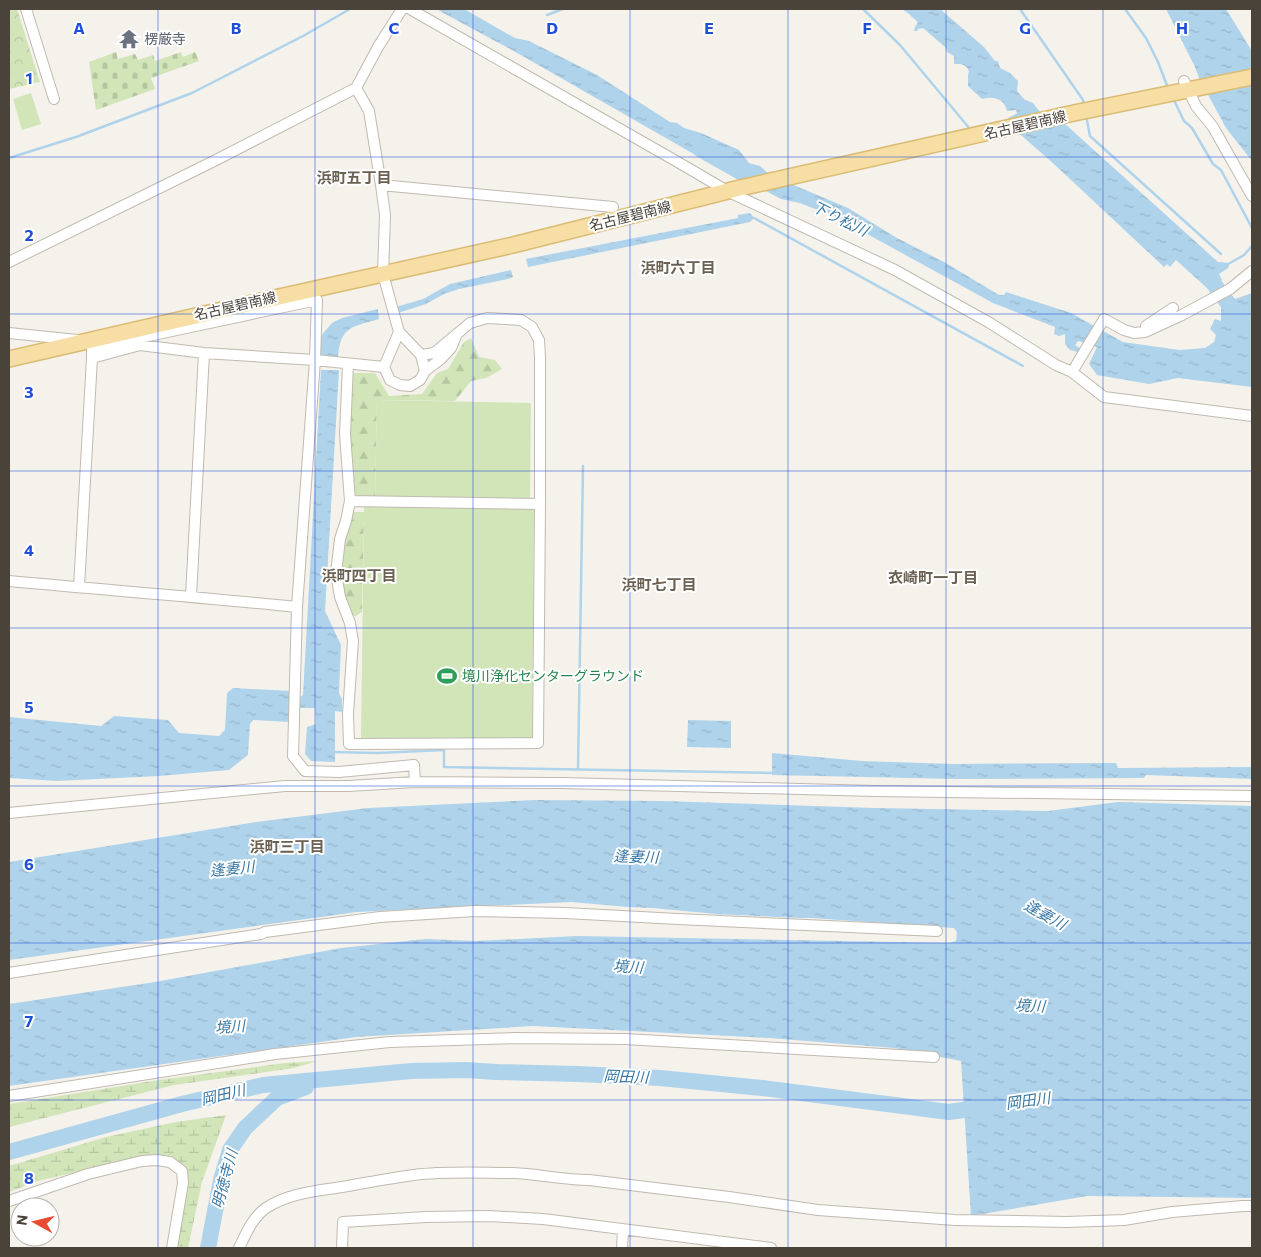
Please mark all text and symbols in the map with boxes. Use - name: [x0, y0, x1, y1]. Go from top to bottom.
- text: A: [73, 18, 85, 37]
- text: B: [231, 18, 242, 37]
- text: C: [389, 18, 400, 37]
- text: D: [546, 18, 558, 37]
- text: E: [704, 18, 714, 37]
- text: F: [862, 18, 872, 37]
- text: G: [1019, 18, 1031, 37]
- text: H: [1176, 18, 1188, 37]
- temple icon: 楞厳寺: [118, 28, 140, 50]
- place label: 楞厳寺: [144, 30, 186, 47]
- text: 1: [25, 68, 33, 87]
- street label: 名古屋碧南線: [982, 107, 1068, 142]
- district label: 浜町五丁目: [316, 168, 392, 186]
- street label: 名古屋碧南線: [587, 197, 673, 234]
- water label: 下り松川: [810, 197, 873, 240]
- text: 2: [24, 225, 34, 244]
- district label: 浜町六丁目: [640, 258, 716, 276]
- street label: 名古屋碧南線: [192, 288, 278, 323]
- text: 3: [24, 382, 34, 401]
- text: 4: [24, 540, 34, 559]
- district label: 浜町四丁目: [321, 566, 397, 584]
- district label: 衣崎町一丁目: [888, 568, 978, 586]
- district label: 浜町七丁目: [621, 575, 697, 593]
- sports icon: 境川浄化センターグラウンド: [436, 665, 458, 687]
- place label: 境川浄化センターグラウンド: [462, 667, 644, 684]
- text: 5: [24, 697, 34, 716]
- district label: 浜町三丁目: [249, 837, 325, 855]
- water label: 逢妻川: [613, 846, 661, 866]
- text: 6: [24, 854, 34, 873]
- water label: 逢妻川: [209, 856, 257, 879]
- water label: 逢妻川: [1021, 895, 1071, 934]
- water label: 境川: [612, 956, 646, 976]
- water label: 境川: [1015, 995, 1047, 1015]
- text: 7: [25, 1011, 34, 1030]
- water label: 境川: [214, 1016, 248, 1036]
- water label: 岡田川: [603, 1066, 651, 1086]
- water label: 岡田川: [199, 1080, 249, 1108]
- water label: 岡田川: [1004, 1088, 1053, 1112]
- water label: 明徳寺川: [208, 1146, 241, 1210]
- text: 8: [24, 1168, 34, 1187]
- north arrow: [10, 1197, 60, 1247]
- text: N: [12, 1214, 31, 1227]

